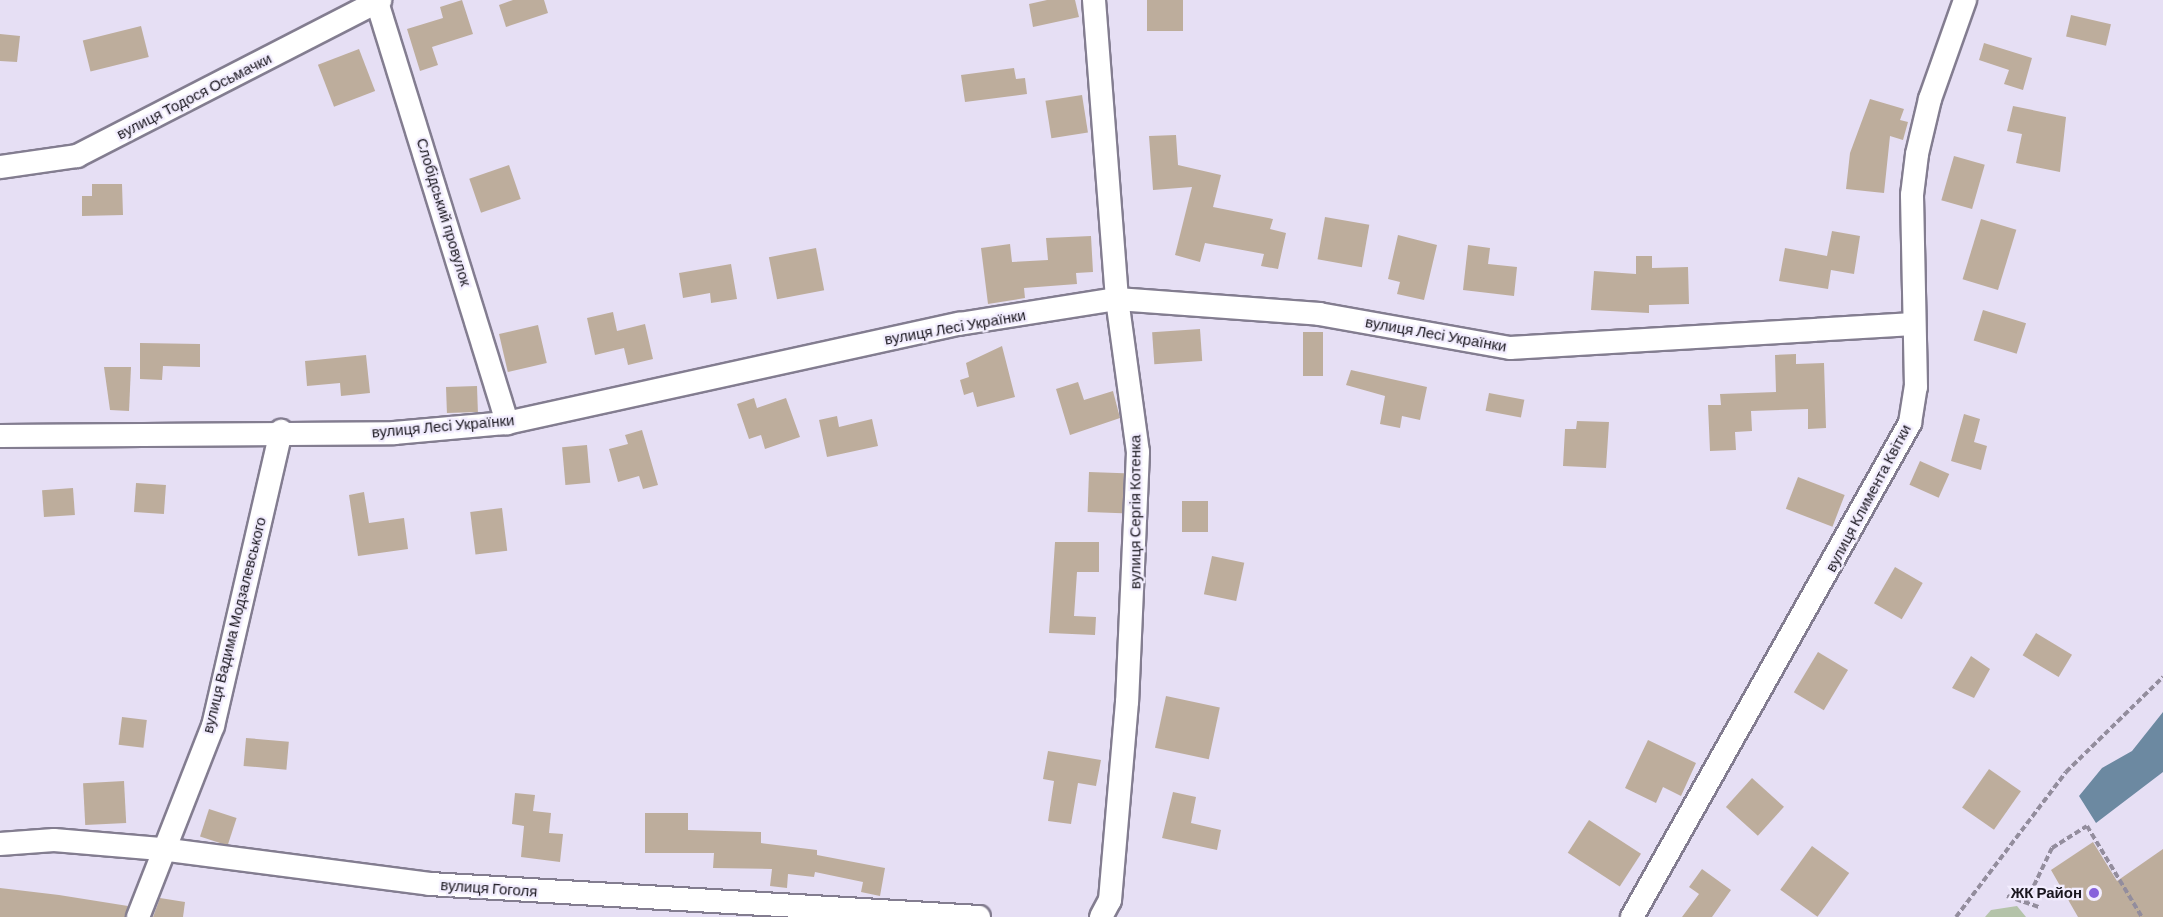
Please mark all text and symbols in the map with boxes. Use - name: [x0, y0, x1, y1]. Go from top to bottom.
- street label: вулиця Тодося Осьмачки: [114, 49, 274, 143]
- street label: Слобідський провулок: [413, 136, 475, 288]
- street label: вулиця Лесі Українки: [883, 306, 1027, 348]
- street label: вулиця Лесі Українки: [1364, 313, 1508, 355]
- street label: вулиця Лесі Українки: [371, 411, 515, 441]
- street label: вулиця Климента Квітки: [1821, 421, 1915, 575]
- street label: вулиця Сергія Котенка: [1126, 435, 1144, 589]
- street label: вулиця Вадима Модзалевського: [198, 515, 270, 735]
- street label: вулиця Гоголя: [440, 876, 538, 900]
- place label: ЖК Район: [2011, 884, 2082, 902]
- marker: ЖК Район: [2087, 886, 2101, 900]

